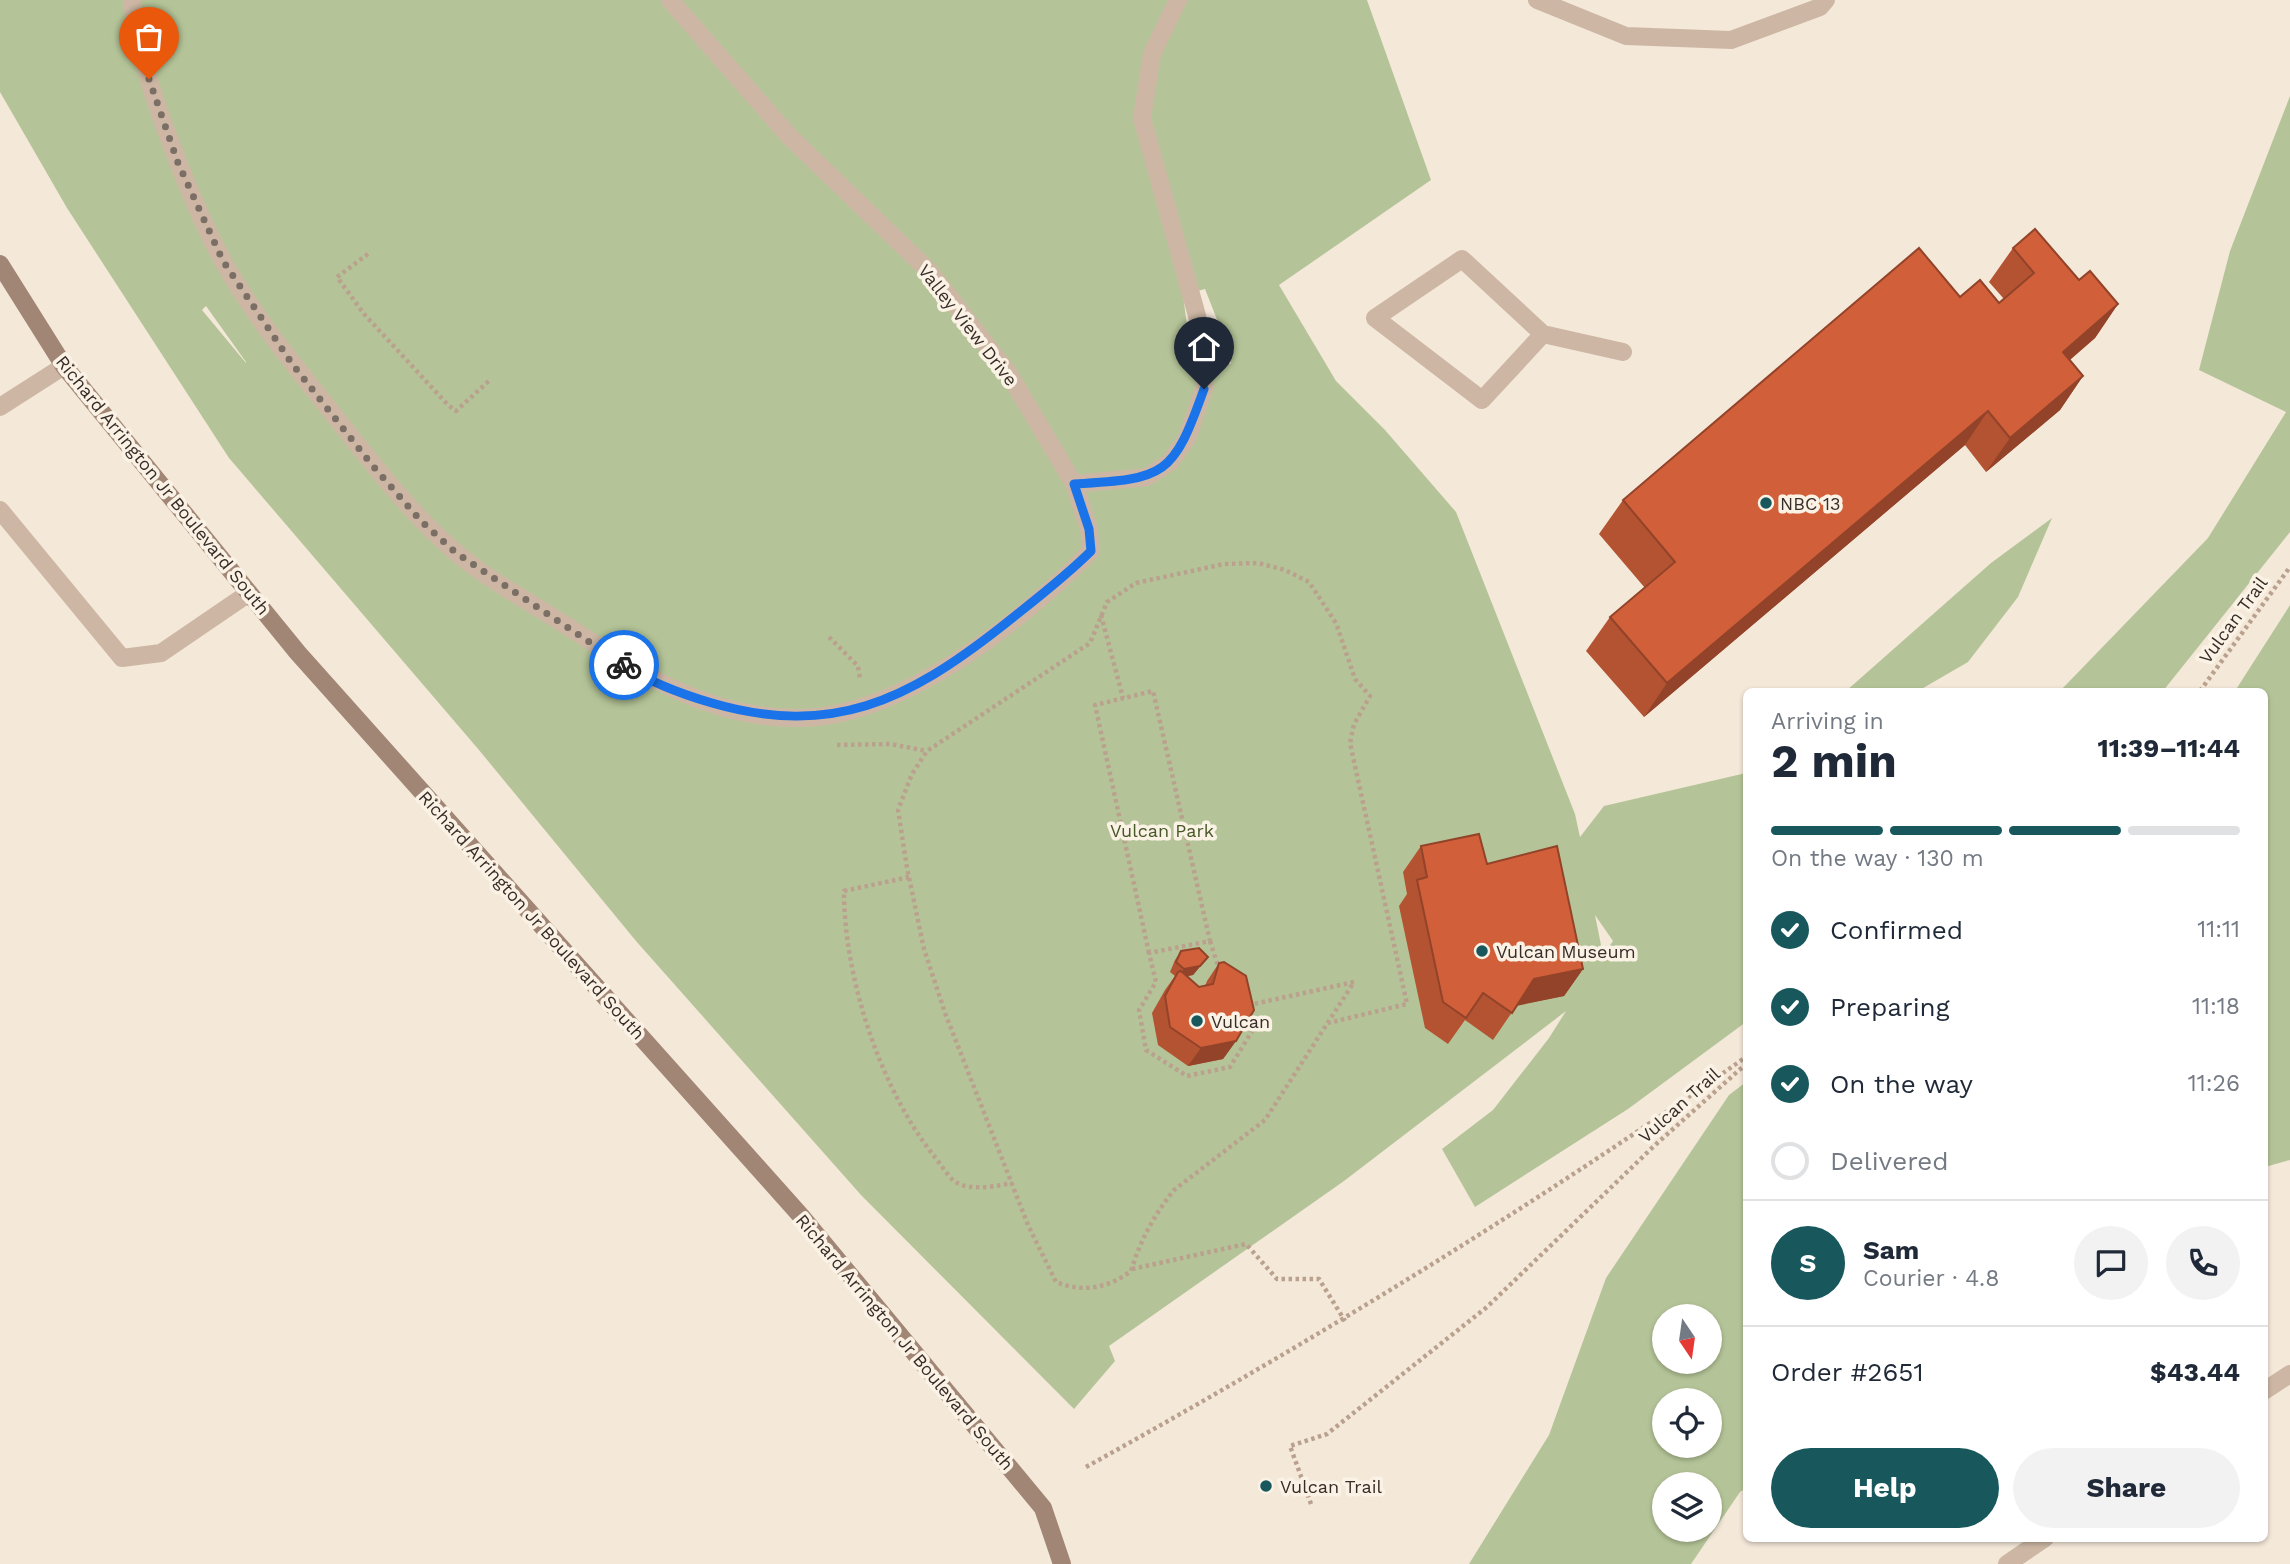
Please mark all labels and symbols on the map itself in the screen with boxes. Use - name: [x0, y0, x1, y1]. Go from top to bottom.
- pin: [119, 7, 179, 79]
- street label: Valley View Drive: [914, 260, 1022, 390]
- pin: [1174, 317, 1234, 389]
- street label: Richard Arrington Jr Boulevard South: [52, 351, 274, 619]
- place label: NBC 13: [1780, 493, 1841, 514]
- marker: NBC 13: [1758, 495, 1774, 511]
- street label: Vulcan Trail: [2195, 572, 2272, 667]
- courier: [589, 630, 659, 700]
- street label: Richard Arrington Jr Boulevard South: [415, 786, 649, 1044]
- park label: Vulcan Park: [1110, 820, 1214, 841]
- place label: Vulcan Museum: [1496, 941, 1636, 962]
- marker: Vulcan Museum: [1474, 943, 1490, 959]
- place label: Vulcan: [1211, 1011, 1270, 1032]
- marker: Vulcan: [1189, 1013, 1205, 1029]
- street label: Vulcan Trail: [1634, 1063, 1724, 1147]
- street label: Richard Arrington Jr Boulevard South: [792, 1210, 1018, 1474]
- north arrow: [1652, 1304, 1722, 1374]
- place label: Vulcan Trail: [1280, 1476, 1382, 1497]
- marker: Vulcan Trail: [1258, 1478, 1274, 1494]

